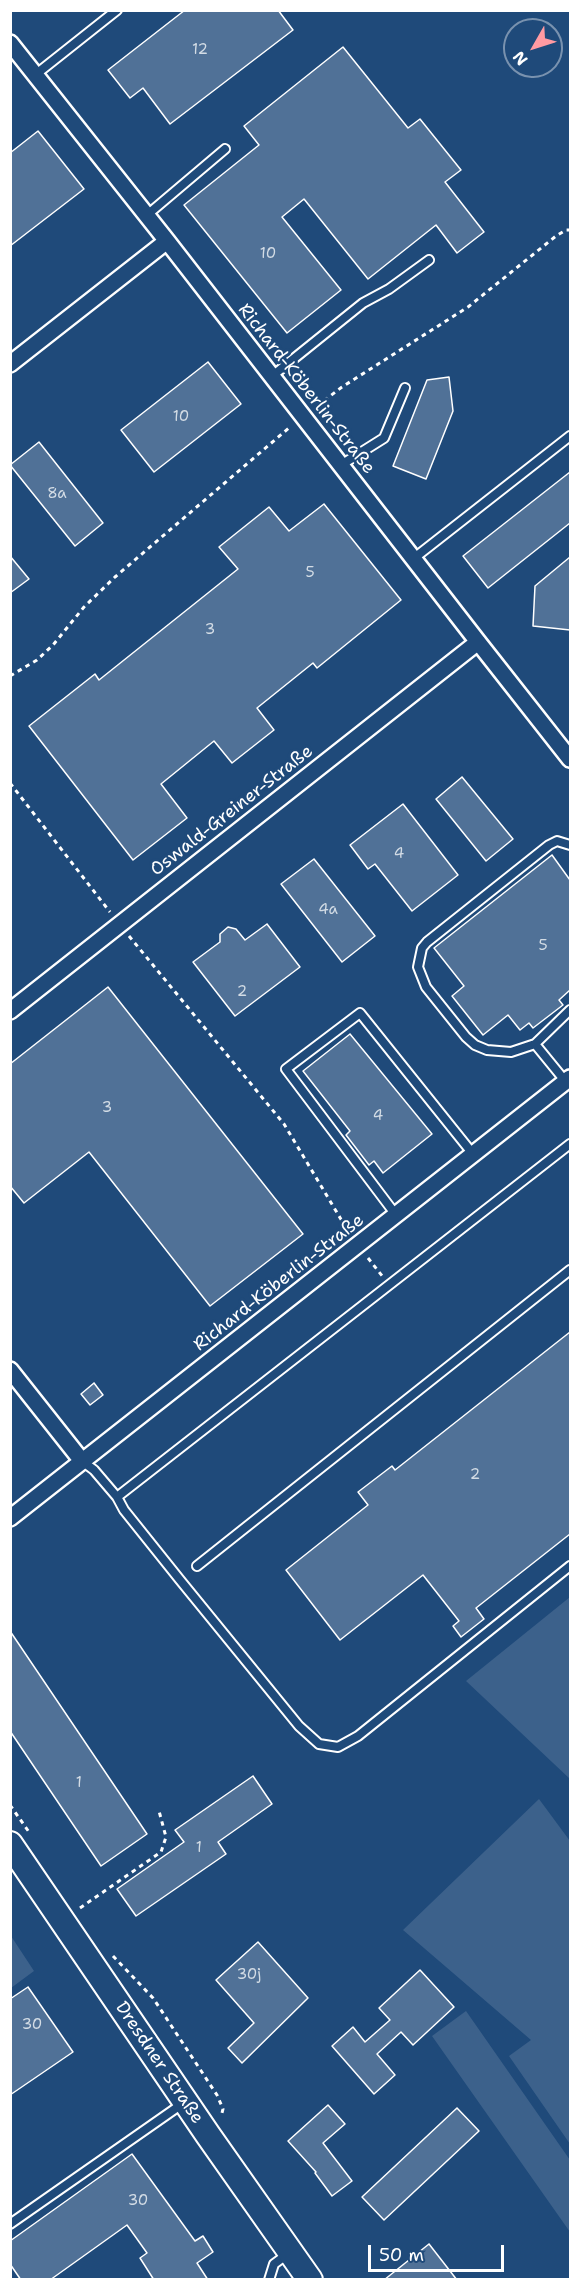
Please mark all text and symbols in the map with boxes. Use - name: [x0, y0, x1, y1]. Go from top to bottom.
- north arrow: [503, 18, 563, 78]
- house number: 12: [192, 41, 208, 59]
- text: N: [508, 47, 532, 70]
- house number: 10: [260, 245, 276, 263]
- street label: Richard-Köberlin-Straße: [233, 300, 379, 478]
- house number: 10: [173, 408, 189, 426]
- house number: 8a: [47, 485, 67, 503]
- house number: 5: [305, 564, 315, 582]
- house number: 3: [205, 621, 215, 639]
- street label: Oswald-Greiner-Straße: [146, 741, 318, 881]
- house number: 4: [394, 845, 404, 863]
- house number: 4a: [318, 901, 338, 919]
- house number: 5: [538, 937, 548, 955]
- house number: 2: [237, 983, 247, 1001]
- house number: 3: [102, 1099, 112, 1117]
- house number: 4: [373, 1107, 383, 1125]
- street label: Richard-Köberlin-Straße: [190, 1210, 368, 1356]
- house number: 2: [470, 1466, 480, 1484]
- house number: 1: [76, 1774, 82, 1792]
- house number: 1: [196, 1839, 202, 1857]
- house number: 30j: [237, 1966, 261, 1984]
- street label: Dresdner Straße: [110, 1998, 208, 2128]
- house number: 30: [22, 2016, 42, 2034]
- house number: 30: [128, 2192, 148, 2210]
- scale bar: [371, 2233, 508, 2271]
- text: 50 m: [379, 2243, 424, 2267]

